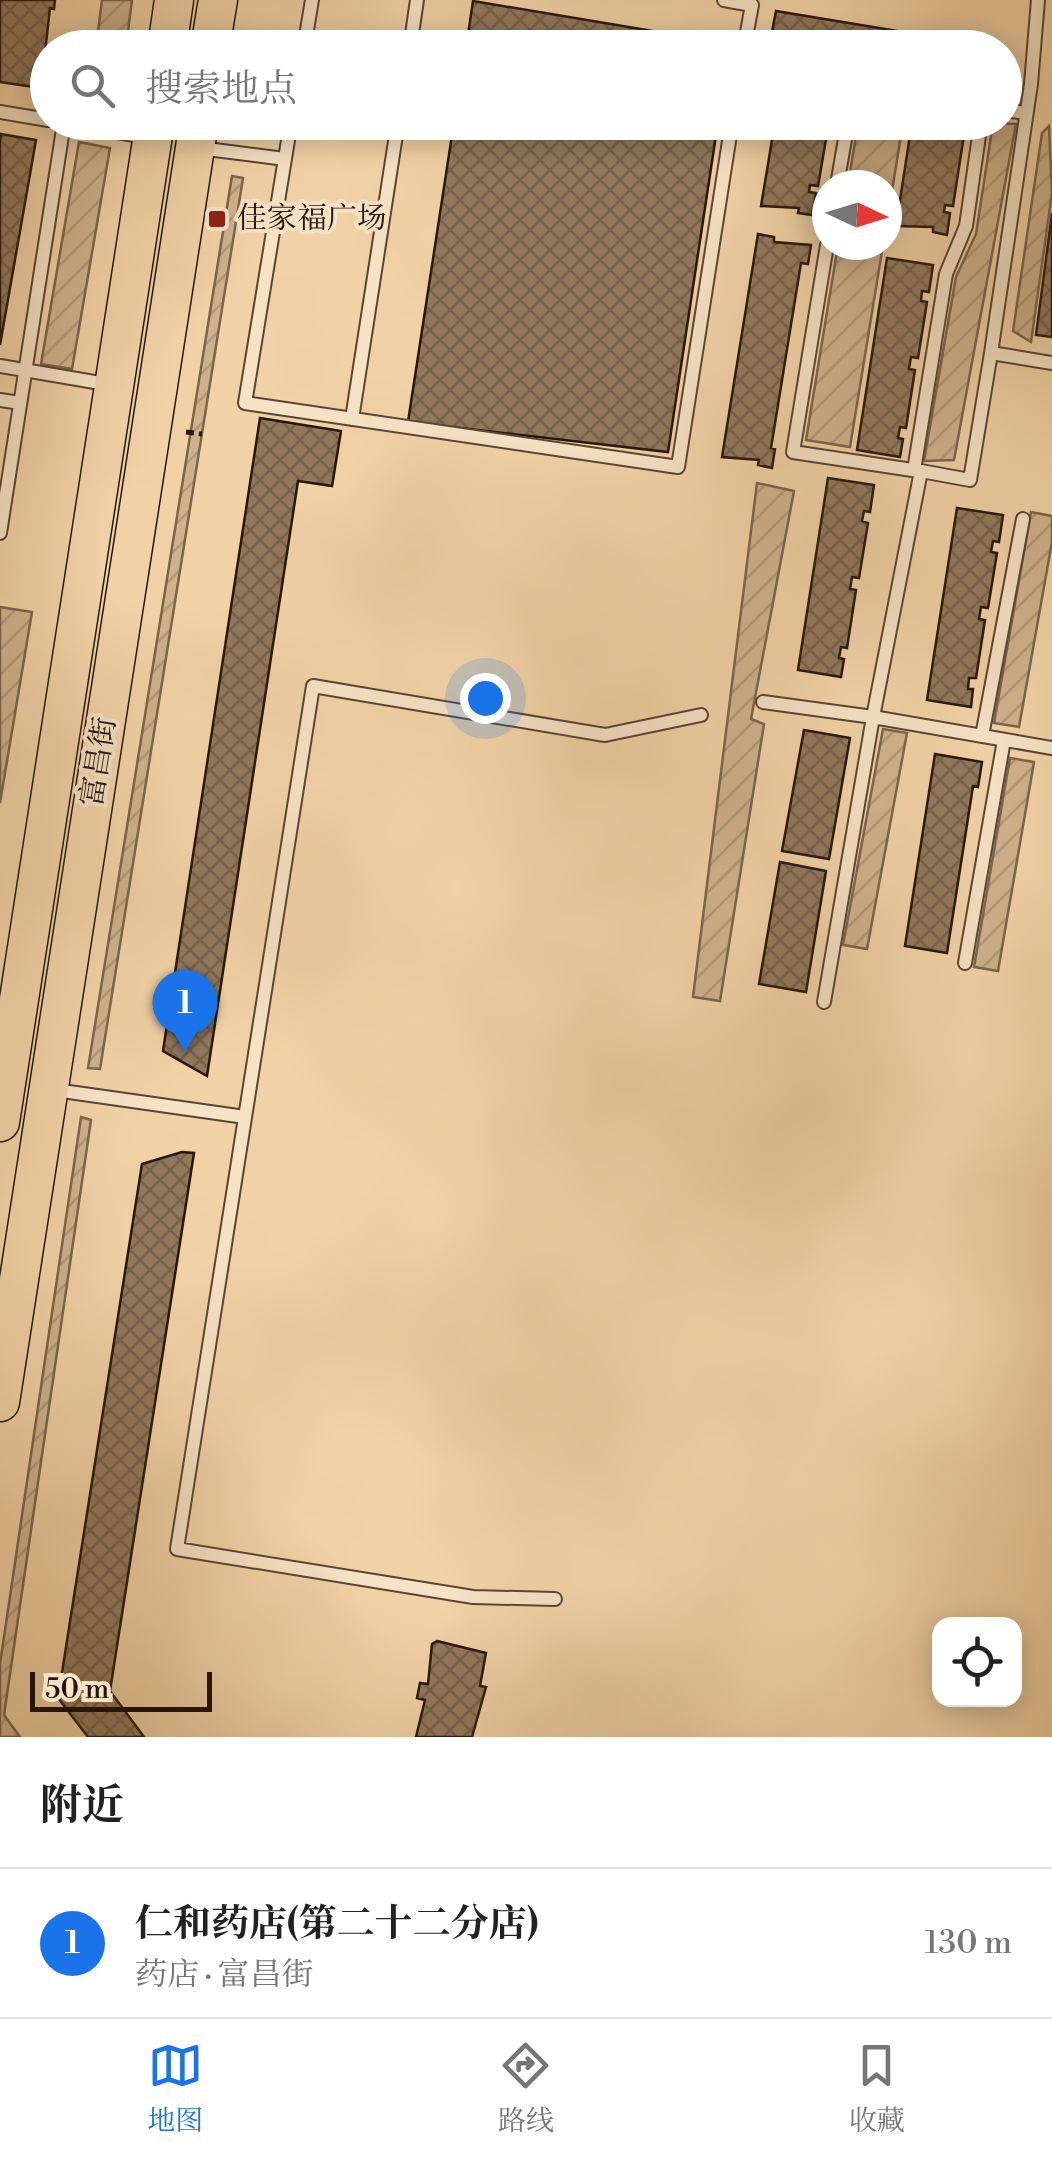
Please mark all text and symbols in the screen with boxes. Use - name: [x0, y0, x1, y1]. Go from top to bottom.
- search box: [30, 30, 1022, 140]
- icon: search: [65, 58, 120, 113]
- text: 搜索地点: [145, 66, 297, 113]
- north arrow: [812, 170, 902, 260]
- place label: 佳家福广场: [237, 200, 387, 238]
- marker: 佳家福广场: [206, 208, 228, 230]
- your location: [460, 673, 511, 724]
- street label: 富昌街: [73, 715, 125, 809]
- pin: 1: [152, 970, 218, 1052]
- map controls: [932, 1617, 1022, 1707]
- button: locate: [932, 1617, 1022, 1707]
- scale bar: [30, 1667, 212, 1712]
- text: 50 m: [45, 1672, 109, 1707]
- text: 附近: [40, 1780, 124, 1833]
- text: 仁和药店(第二十二分店): [135, 1901, 539, 1948]
- text: 1: [65, 1923, 80, 1963]
- text: 130 m: [925, 1923, 1012, 1963]
- text: 药店 · 富昌街: [135, 1955, 314, 1995]
- tab: 地图: [147, 2038, 203, 2139]
- tab: 路线: [498, 2038, 554, 2139]
- tab: 收藏: [849, 2038, 905, 2139]

